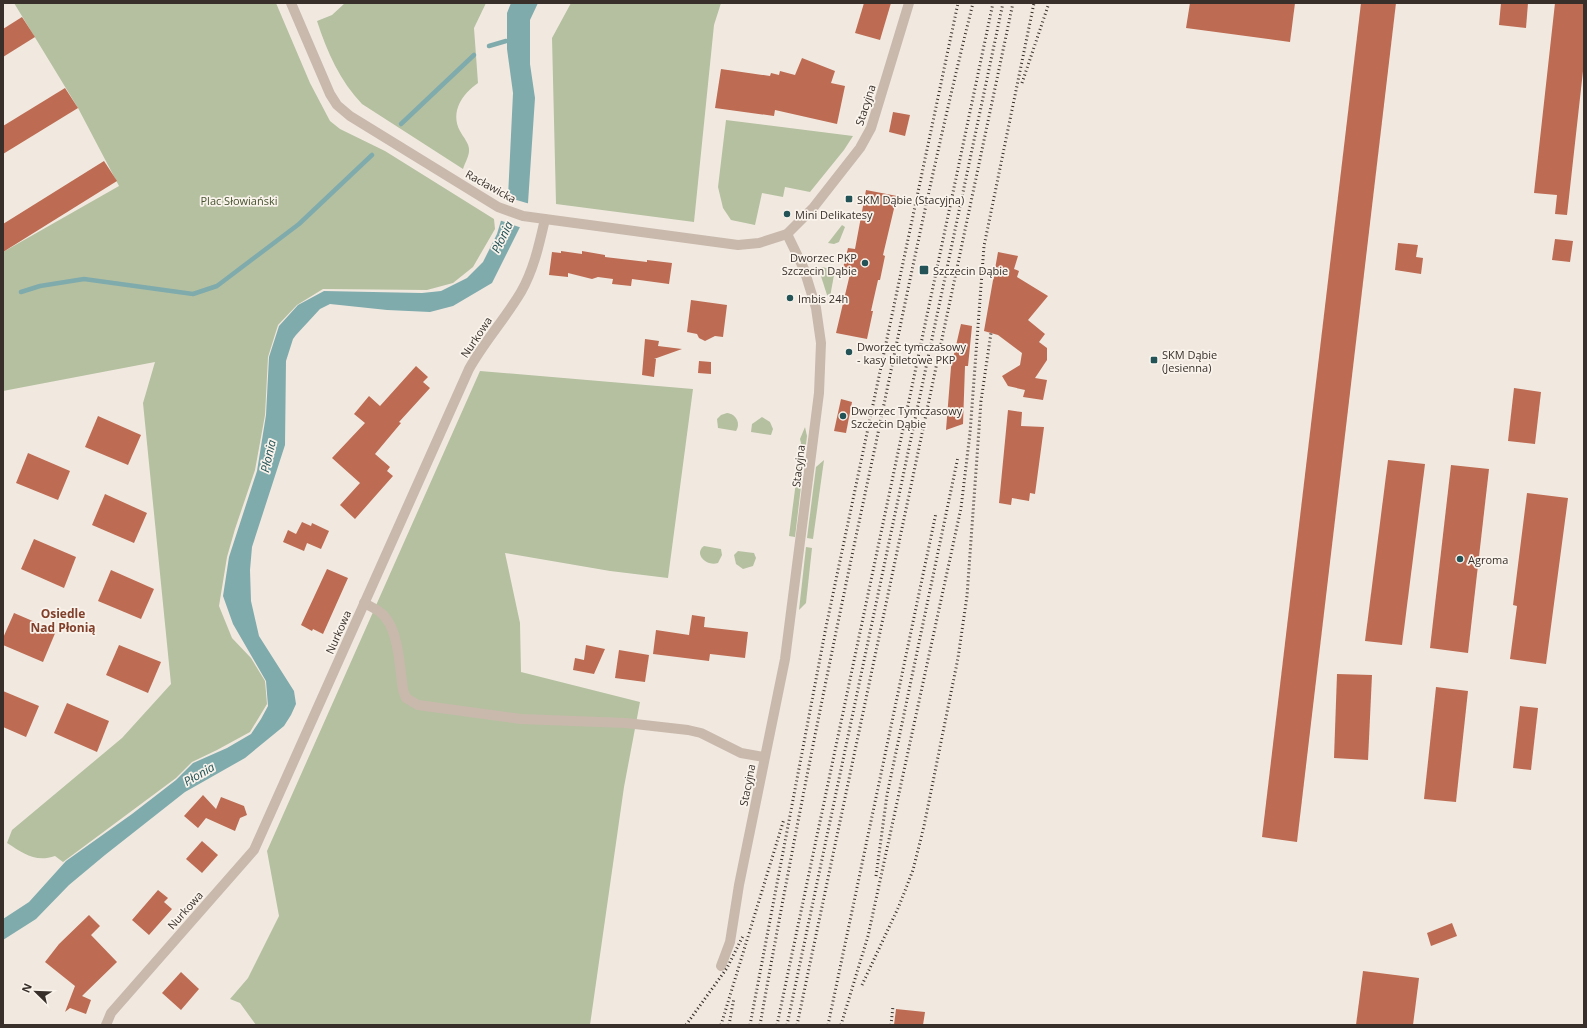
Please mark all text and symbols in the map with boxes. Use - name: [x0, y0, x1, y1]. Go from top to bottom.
- street label: Stacyjna: [851, 82, 879, 128]
- street label: Racławicka: [463, 166, 519, 206]
- place label: SKM Dąbie (Stacyjna): [857, 192, 964, 207]
- park label: Plac Słowiański: [200, 193, 278, 208]
- marker: SKM Dąbie (Stacyjna): [844, 194, 854, 204]
- place label: Mini Delikatesy: [795, 207, 873, 222]
- marker: Mini Delikatesy: [782, 209, 792, 219]
- water label: Płonia: [487, 218, 517, 256]
- place label: Dworzec PKP Szczecin Dąbie: [782, 250, 857, 278]
- marker: Dworzec PKP Szczecin Dąbie: [860, 258, 870, 268]
- place label: Szczecin Dąbie: [933, 263, 1008, 278]
- marker: Szczecin Dąbie: [918, 264, 930, 276]
- place label: Imbis 24h: [798, 291, 848, 306]
- marker: Imbis 24h: [785, 293, 795, 303]
- street label: Nurkowa: [457, 314, 495, 360]
- place label: Dworzec tymczasowy - kasy biletowe PKP: [857, 339, 967, 367]
- marker: Dworzec tymczasowy - kasy biletowe PKP: [844, 347, 854, 357]
- place label: SKM Dąbie (Jesienna): [1162, 347, 1217, 375]
- marker: SKM Dąbie (Jesienna): [1149, 355, 1159, 365]
- place label: Dworzec Tymczasowy Szczecin Dąbie: [851, 403, 963, 431]
- marker: Dworzec Tymczasowy Szczecin Dąbie: [838, 411, 848, 421]
- water label: Płonia: [256, 438, 280, 474]
- street label: Stacyjna: [788, 444, 808, 488]
- place label: Agroma: [1468, 552, 1508, 567]
- marker: Agroma: [1455, 554, 1465, 564]
- district label: Osiedle Nad Płonią: [30, 605, 96, 636]
- street label: Nurkowa: [322, 608, 354, 656]
- water label: Płonia: [180, 758, 218, 790]
- street label: Stacyjna: [736, 763, 758, 807]
- street label: Nurkowa: [164, 888, 206, 932]
- north arrow: [16, 972, 56, 1012]
- text: N: [18, 981, 35, 995]

